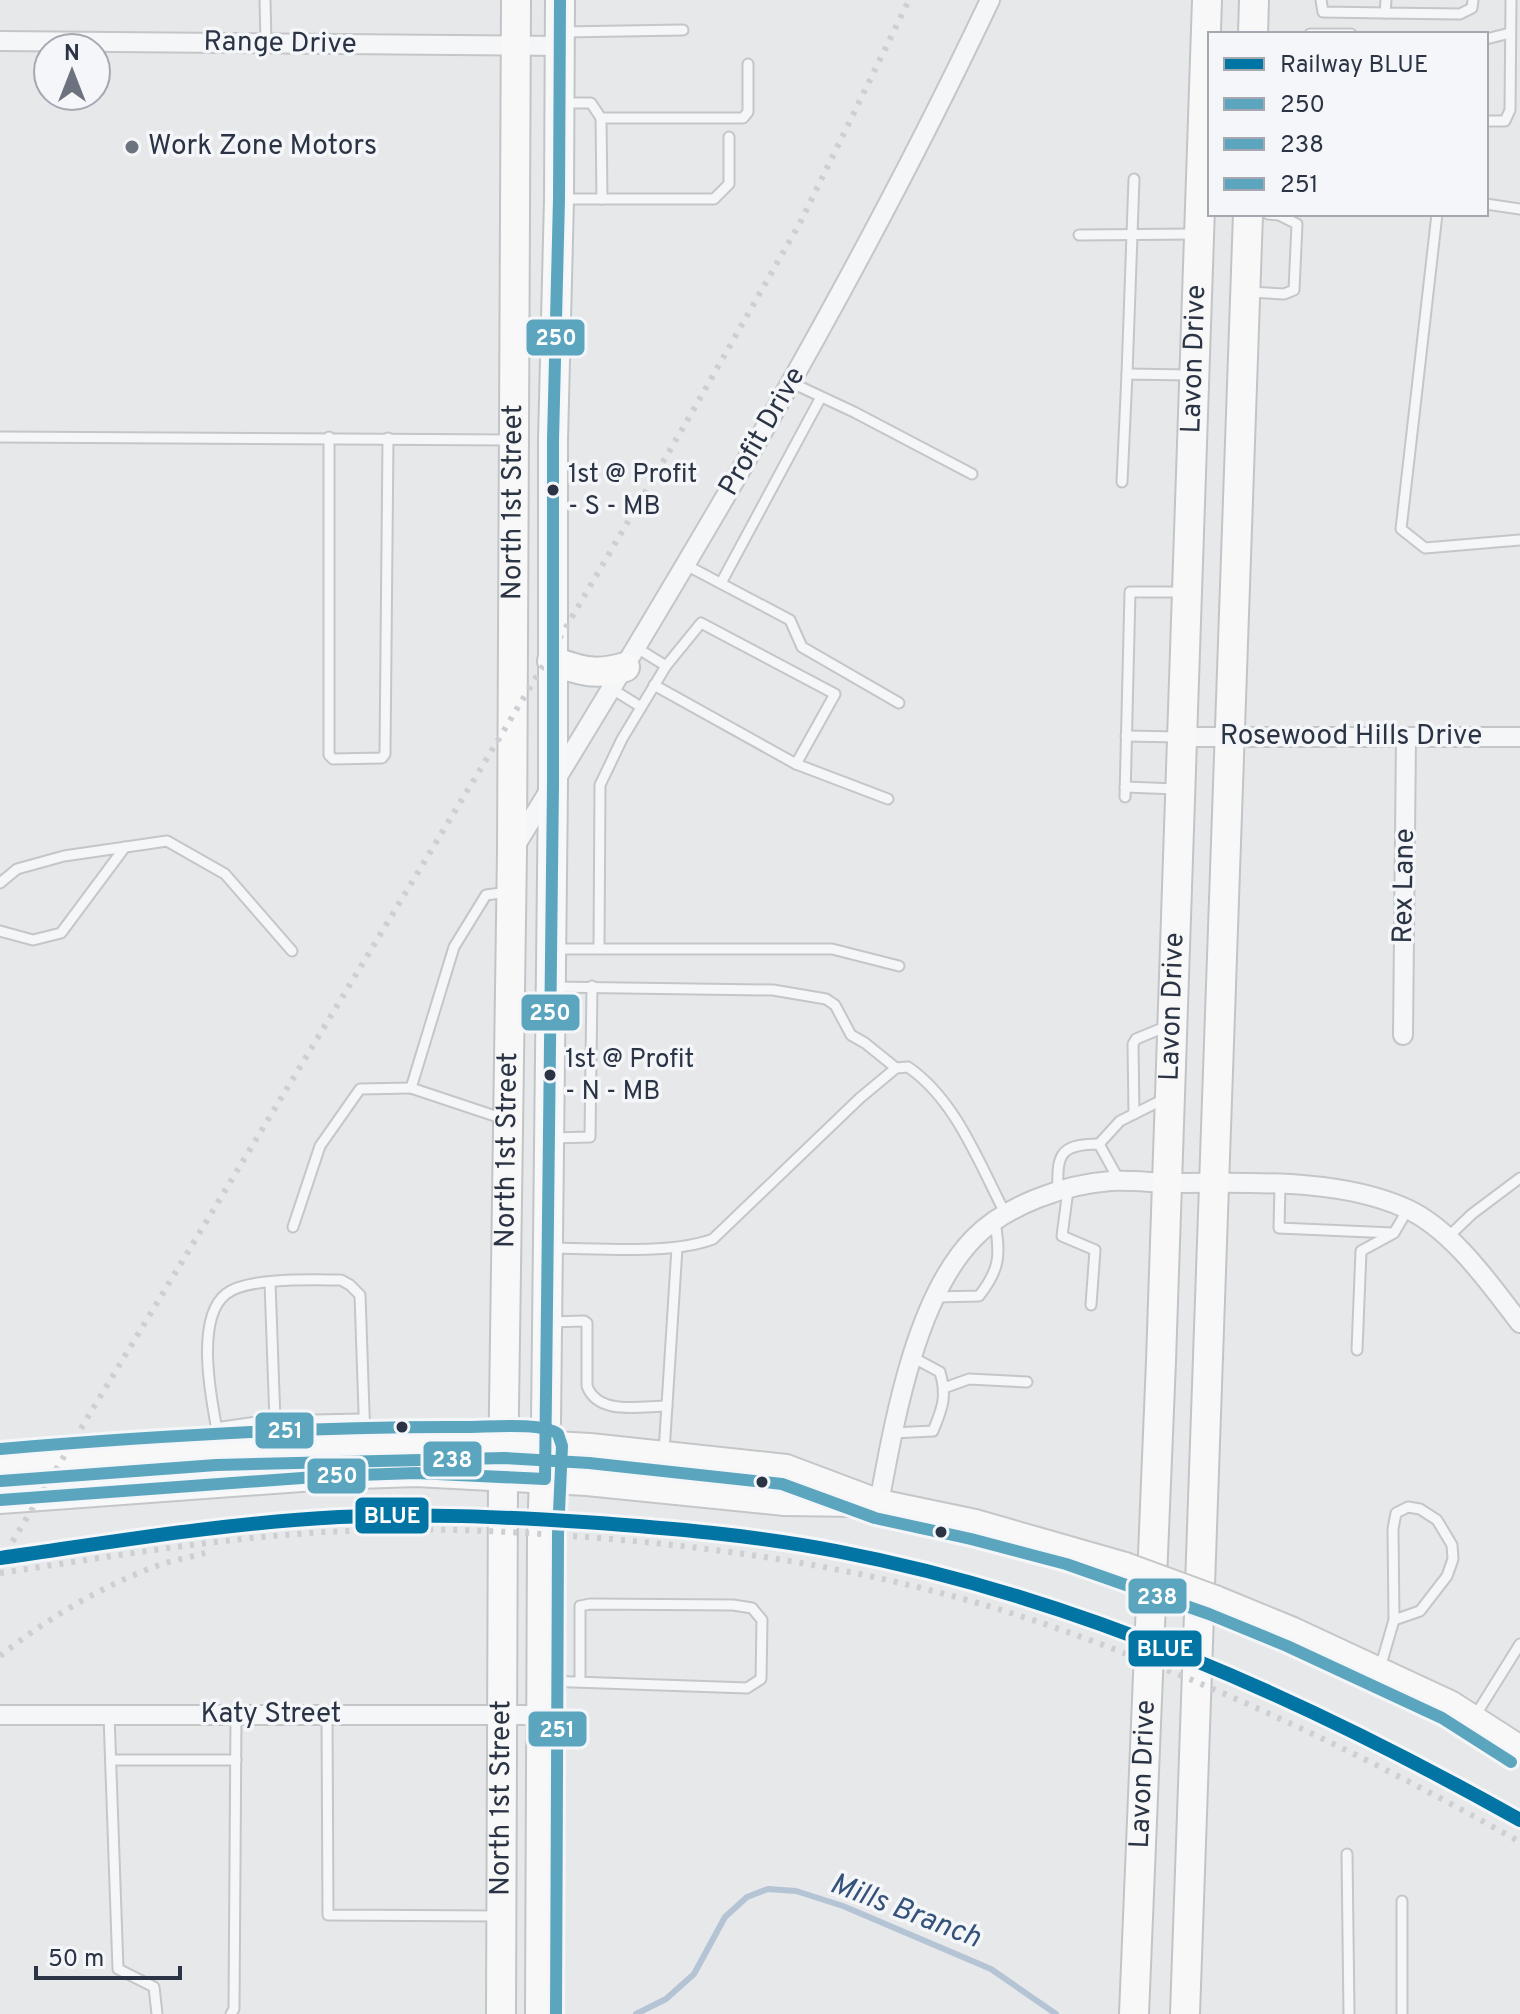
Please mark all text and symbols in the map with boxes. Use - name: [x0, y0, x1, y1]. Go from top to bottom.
- street label: Range Drive: [203, 25, 357, 63]
- north arrow: [32, 32, 112, 112]
- legend: [1208, 32, 1488, 216]
- text: N: [64, 41, 80, 68]
- text: Railway BLUE: [1280, 51, 1428, 81]
- text: 250: [1280, 91, 1325, 121]
- place label: Work Zone Motors: [148, 129, 377, 165]
- text: 238: [1280, 131, 1324, 161]
- marker: Work Zone Motors: [123, 138, 141, 156]
- text: 251: [1280, 171, 1319, 201]
- street label: Lavon Drive: [1174, 284, 1215, 434]
- line badge: 250: [525, 318, 586, 357]
- text: 250: [535, 326, 577, 353]
- street label: Profit Drive: [712, 361, 814, 503]
- street label: North 1st Street: [495, 404, 532, 600]
- place label: 1st @ Profit - S - MB: [568, 459, 697, 524]
- marker: 1st @ Profit - S - MB: [545, 482, 561, 498]
- street label: Rosewood Hills Drive: [1220, 719, 1482, 755]
- street label: Rex Lane: [1386, 828, 1424, 944]
- street label: Lavon Drive: [1152, 932, 1193, 1082]
- line badge: 250: [520, 993, 581, 1032]
- text: 250: [529, 1001, 571, 1028]
- place label: 1st @ Profit - N - MB: [565, 1044, 694, 1109]
- street label: North 1st Street: [488, 1052, 527, 1248]
- marker: 1st @ Profit - N - MB: [542, 1067, 558, 1083]
- line badge: 251: [254, 1411, 315, 1450]
- text: 251: [267, 1419, 303, 1446]
- unlabelled marker: [394, 1419, 410, 1435]
- line badge: 238: [422, 1440, 483, 1478]
- text: 238: [432, 1448, 472, 1475]
- line badge: 250: [306, 1457, 367, 1495]
- text: 250: [316, 1464, 358, 1491]
- unlabelled marker: [754, 1474, 770, 1490]
- line badge: BLUE: [354, 1496, 430, 1535]
- text: BLUE: [364, 1504, 420, 1531]
- unlabelled marker: [933, 1524, 949, 1540]
- line badge: 238: [1127, 1577, 1188, 1615]
- text: 238: [1137, 1585, 1177, 1612]
- line badge: BLUE: [1127, 1629, 1203, 1668]
- text: BLUE: [1137, 1637, 1193, 1664]
- street label: Katy Street: [201, 1697, 341, 1733]
- street label: Lavon Drive: [1123, 1699, 1165, 1849]
- street label: North 1st Street: [483, 1700, 520, 1896]
- line badge: 251: [527, 1710, 588, 1748]
- text: 251: [539, 1718, 575, 1745]
- water label: Mills Branch: [824, 1866, 986, 1958]
- scale bar: [36, 1930, 180, 1980]
- text: 50 m: [48, 1945, 104, 1975]

